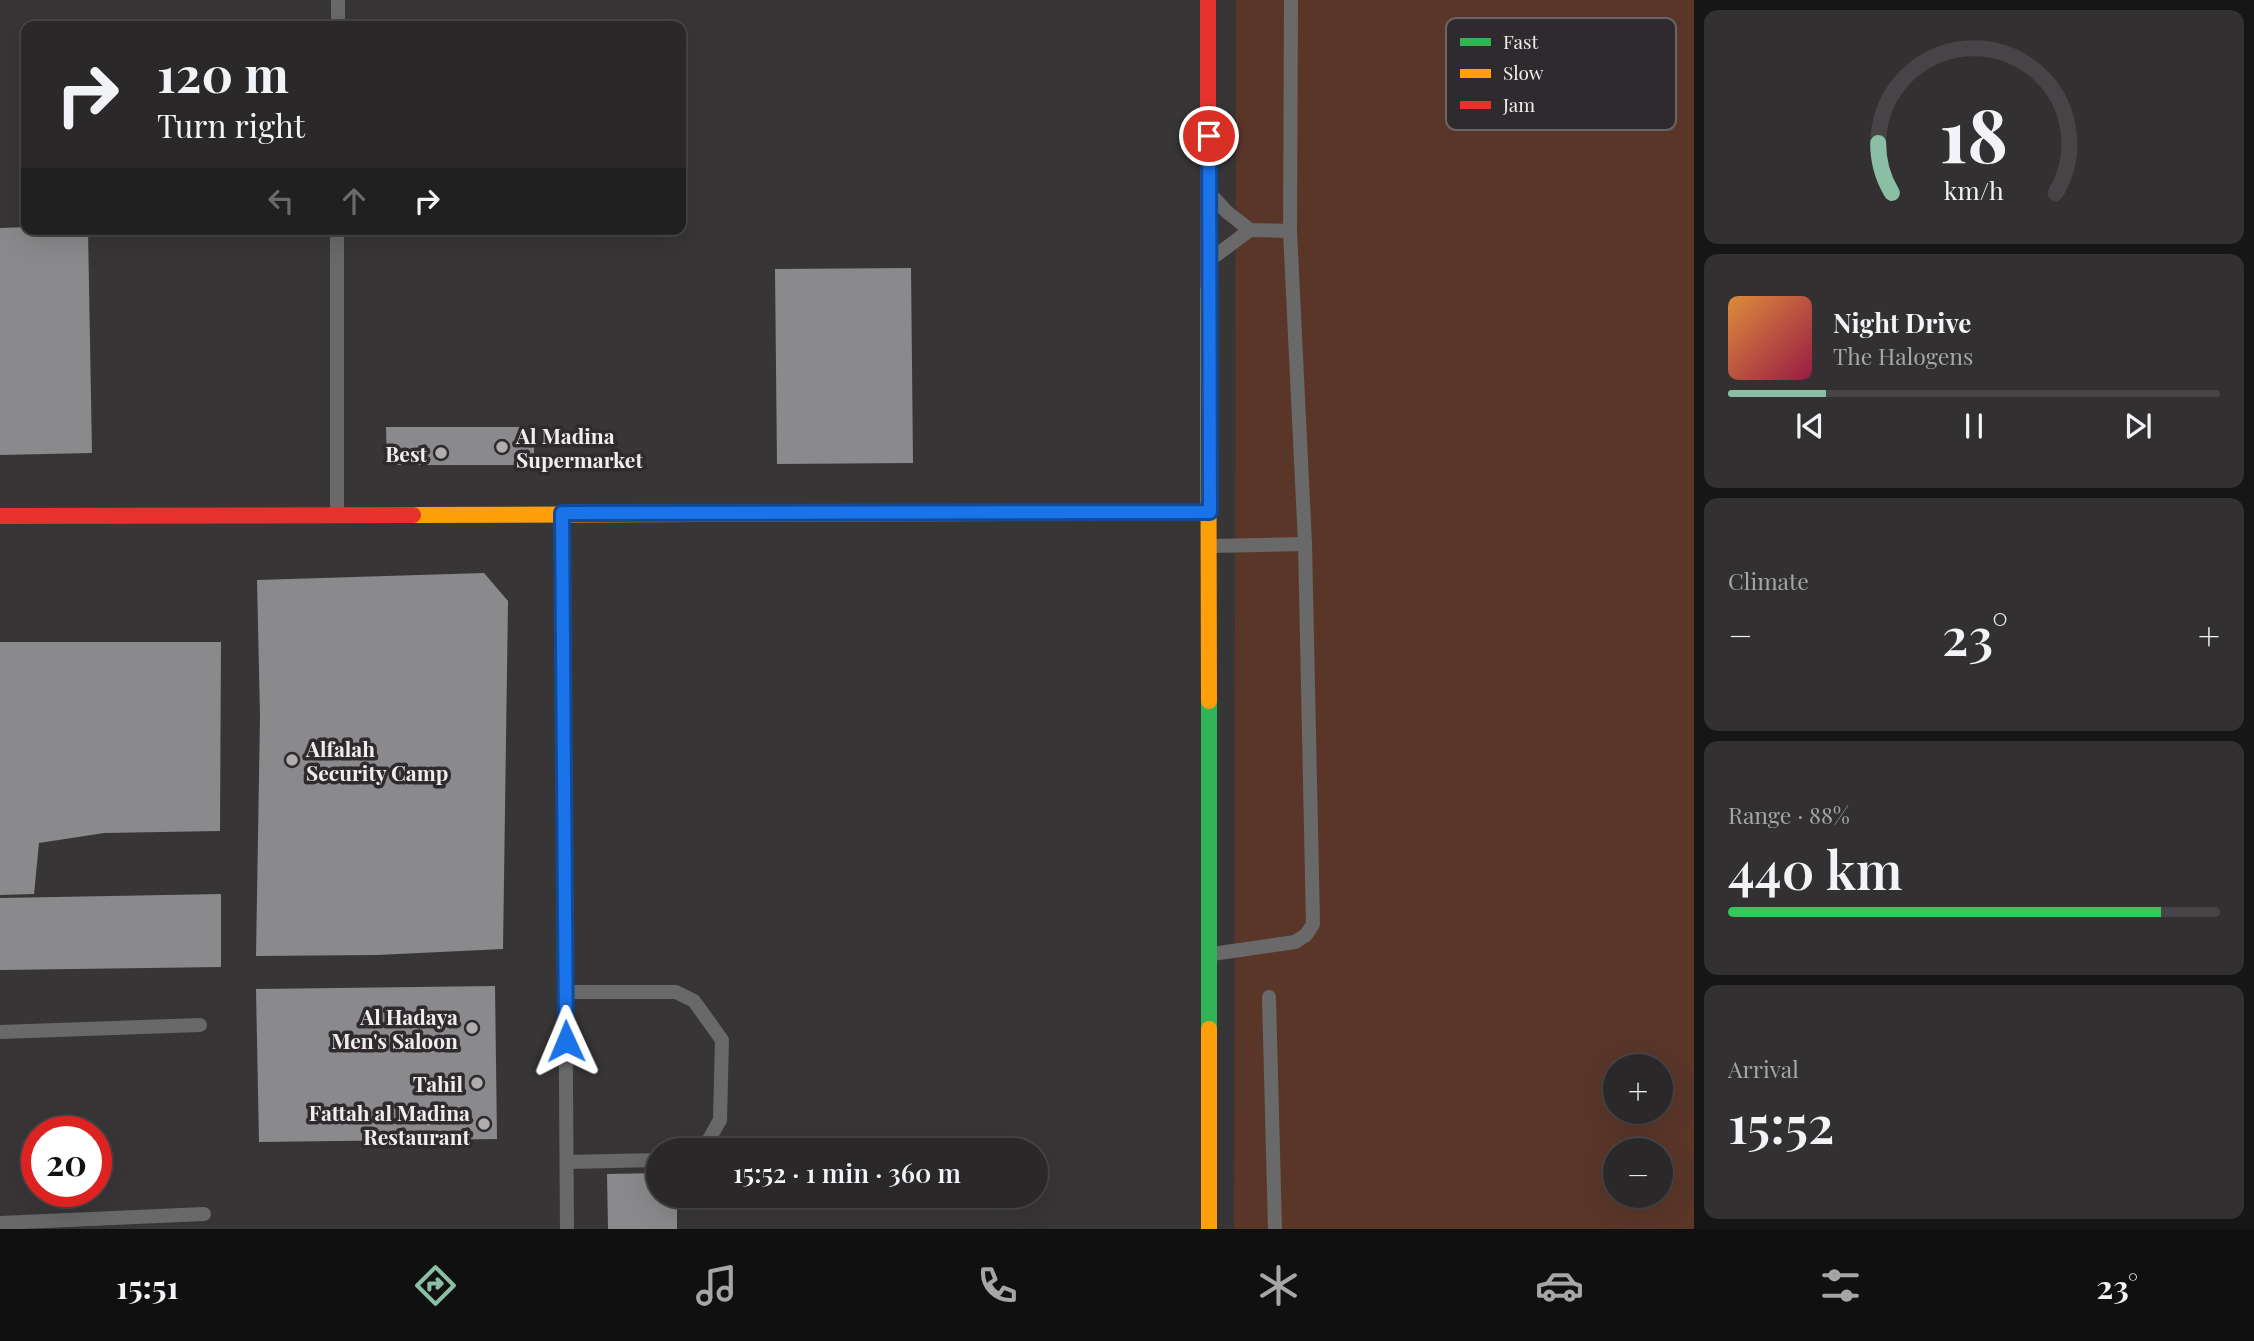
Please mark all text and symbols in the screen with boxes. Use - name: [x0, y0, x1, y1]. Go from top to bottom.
- legend: [1446, 18, 1676, 130]
- text: Fast: [1503, 28, 1539, 54]
- text: 120 m: [157, 40, 289, 105]
- icon: right: [42, 49, 133, 140]
- text: Slow: [1503, 59, 1544, 85]
- text: 18: [1940, 84, 2008, 181]
- text: Jam: [1502, 91, 1535, 117]
- text: Turn right: [157, 103, 305, 146]
- pin: [1179, 106, 1239, 166]
- icon: arrive: [1190, 117, 1228, 155]
- text: km/h: [1944, 173, 2004, 206]
- icon: left: [262, 182, 300, 220]
- icon: ahead: [335, 182, 373, 220]
- icon: right: [408, 182, 446, 220]
- text: Night Drive: [1833, 305, 1971, 340]
- text: The Halogens: [1833, 340, 1973, 371]
- icon: previous: [1791, 407, 1829, 445]
- icon: pause: [1955, 407, 1993, 445]
- icon: next: [2119, 407, 2157, 445]
- place label: Al Madina Supermarket: [515, 421, 643, 473]
- place label: Best: [385, 439, 428, 467]
- marker: Al Madina Supermarket: [494, 439, 510, 455]
- marker: Best: [433, 445, 449, 461]
- text: Climate: [1728, 565, 1809, 596]
- text: 23°: [1942, 600, 2008, 669]
- text: −: [1728, 609, 1753, 660]
- text: +: [2198, 609, 2220, 660]
- place label: Alfalah Security Camp: [305, 734, 448, 786]
- marker: Alfalah Security Camp: [284, 752, 300, 768]
- text: Range · 88%: [1728, 799, 1850, 830]
- text: 440 km: [1728, 834, 1903, 903]
- place label: Al Hadaya Men's Saloon: [331, 1002, 458, 1054]
- position arrow: [529, 1004, 603, 1078]
- marker: Al Hadaya Men's Saloon: [464, 1020, 480, 1036]
- text: Arrival: [1728, 1053, 1799, 1084]
- map controls: [1603, 1054, 1673, 1208]
- button: +: [1603, 1054, 1673, 1124]
- place label: Tahil: [413, 1069, 463, 1097]
- marker: Tahil: [469, 1075, 485, 1091]
- text: 15:52: [1728, 1088, 1835, 1157]
- place label: Fattah al Madina Restaurant: [309, 1098, 471, 1150]
- speed limit sign: 20: [21, 1116, 112, 1207]
- marker: Fattah al Madina Restaurant: [476, 1116, 492, 1132]
- button: −: [1603, 1138, 1673, 1208]
- text: 15:52 · 1 min · 360 m: [733, 1155, 961, 1190]
- icon: directions: [411, 1261, 460, 1310]
- icon: music: [692, 1261, 741, 1310]
- icon: phone: [973, 1261, 1022, 1310]
- icon: climate: [1254, 1261, 1303, 1310]
- icon: car: [1535, 1261, 1584, 1310]
- icon: filters: [1816, 1261, 1865, 1310]
- text: 15:51: [116, 1264, 179, 1307]
- text: 23°: [2097, 1264, 2138, 1307]

